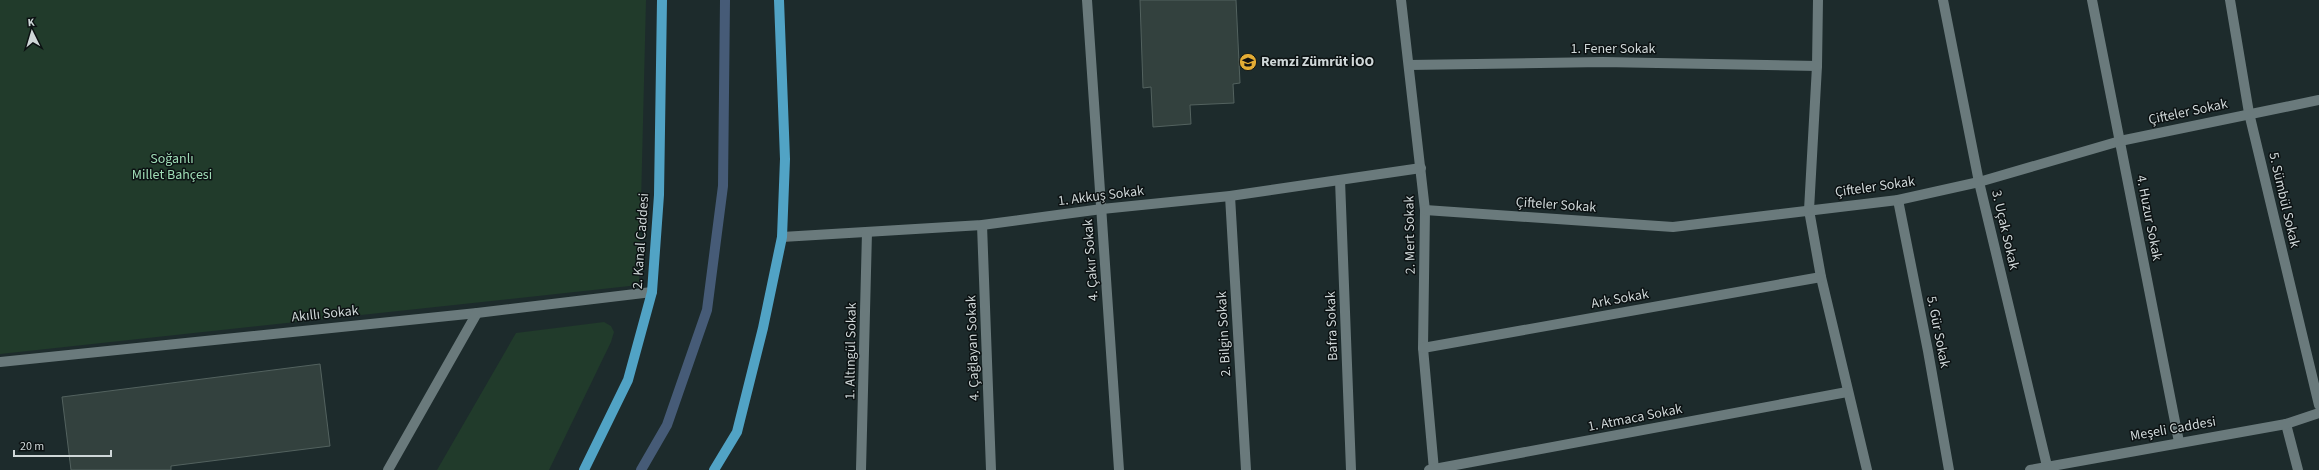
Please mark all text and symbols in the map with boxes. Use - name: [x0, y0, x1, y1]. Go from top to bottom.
- north arrow: [12, 12, 52, 52]
- text: K: [27, 15, 35, 30]
- street label: 1. Fener Sokak: [1570, 39, 1656, 59]
- school or university icon: Remzi Zümrüt İOO: [1238, 52, 1258, 72]
- place label: Remzi Zümrüt İOO: [1261, 52, 1374, 72]
- street label: Çifteler Sokak: [2147, 94, 2230, 130]
- park label: Soğanlı Millet Bahçesi: [132, 149, 212, 185]
- street label: 5. Sümbül Sokak: [2263, 150, 2305, 250]
- street label: Çifteler Sokak: [1834, 171, 1916, 203]
- street label: 4. Huzur Sokak: [2131, 173, 2167, 263]
- street label: 1. Akkuş Sokak: [1057, 181, 1145, 211]
- street label: 3. Uçak Sokak: [1986, 188, 2024, 272]
- street label: 2. Kanal Caddesi: [628, 192, 654, 290]
- street label: Çifteler Sokak: [1515, 192, 1597, 218]
- street label: 2. Mert Sokak: [1399, 195, 1421, 274]
- street label: 4. Çakır Sokak: [1078, 218, 1104, 302]
- street label: Ark Sokak: [1590, 284, 1650, 314]
- street label: 2. Bilgin Sokak: [1212, 291, 1236, 377]
- street label: Bafra Sokak: [1321, 291, 1343, 361]
- street label: 5. Gür Sokak: [1921, 294, 1955, 370]
- street label: 4. Çağlayan Sokak: [961, 295, 985, 401]
- street label: Akıllı Sokak: [291, 301, 360, 327]
- street label: 1. Altıngül Sokak: [840, 302, 862, 400]
- street label: 1. Atmaca Sokak: [1586, 399, 1684, 437]
- street label: Meşeli Caddesi: [2129, 412, 2217, 446]
- scale bar: [14, 432, 111, 458]
- text: 20 m: [20, 438, 44, 455]

